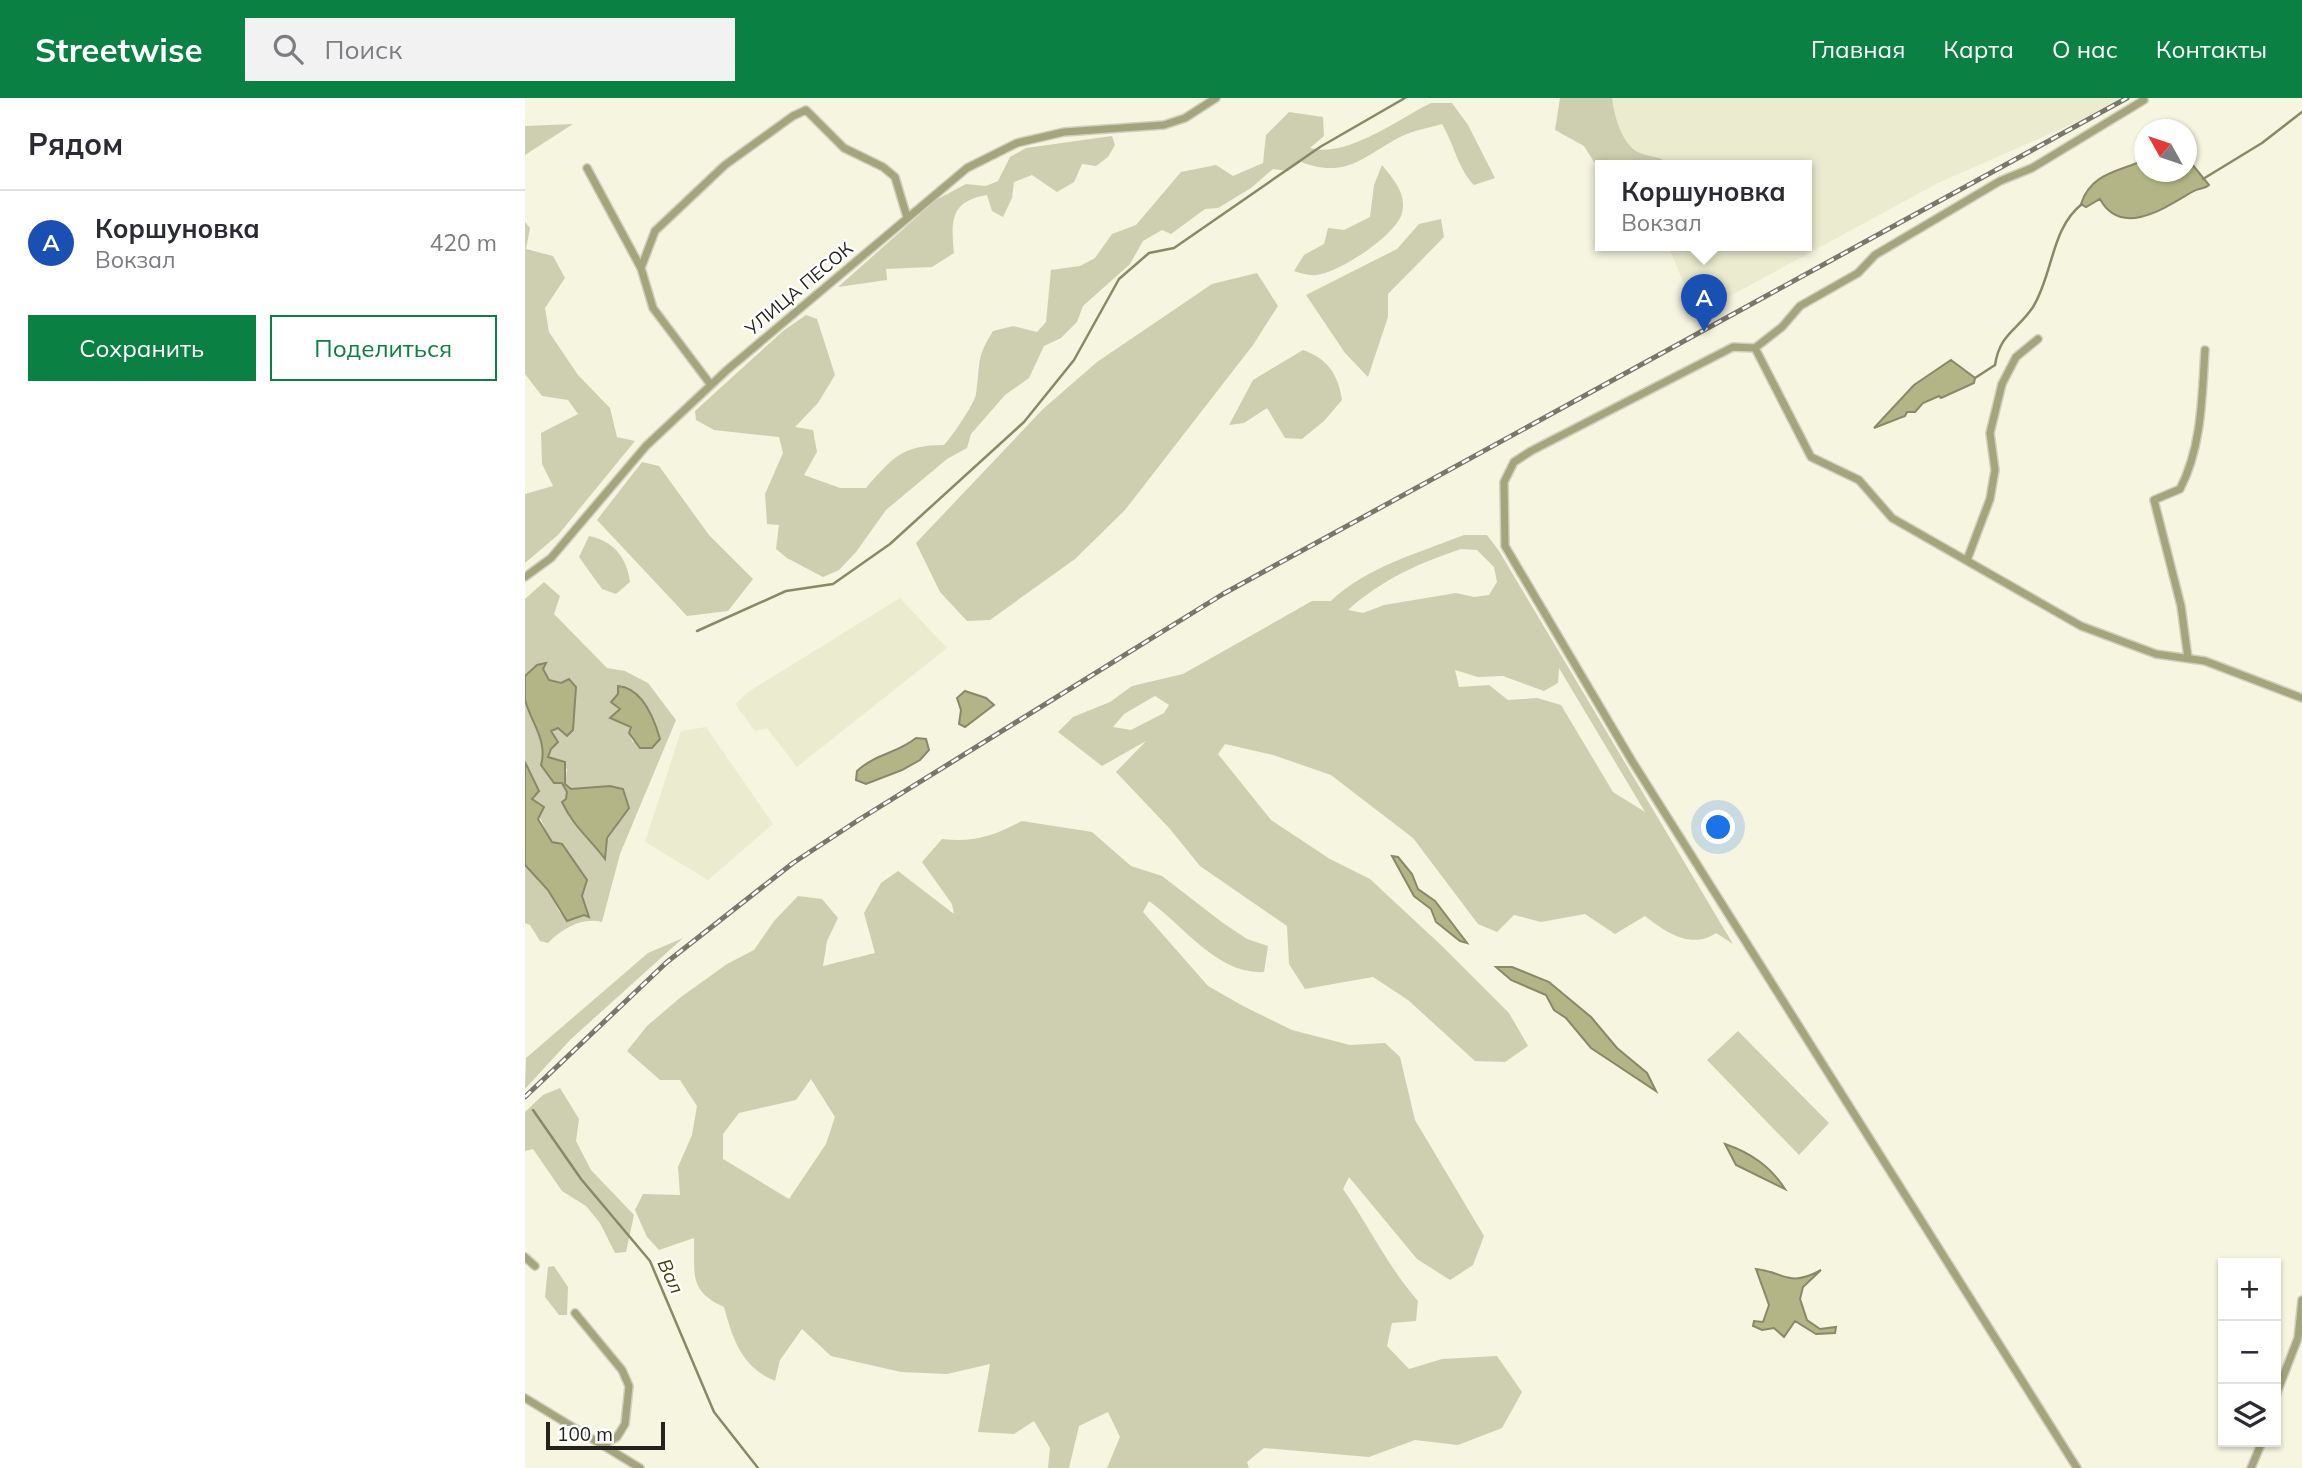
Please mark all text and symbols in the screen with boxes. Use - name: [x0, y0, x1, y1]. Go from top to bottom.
- search box: [245, 18, 735, 81]
- text: Streetwise: [35, 29, 203, 70]
- icon: search: [269, 30, 307, 68]
- text: Поиск: [325, 33, 402, 66]
- text: Главная: [1811, 34, 1905, 64]
- text: Карта: [1943, 34, 2014, 64]
- text: О нас: [2052, 34, 2118, 64]
- text: Контакты: [2156, 34, 2267, 64]
- north arrow: [2134, 119, 2197, 182]
- text: Рядом: [28, 125, 123, 163]
- popup: [1595, 160, 1812, 251]
- text: Коршуновка: [1621, 175, 1786, 208]
- text: Вокзал: [1621, 208, 1702, 237]
- text: Коршуновка: [95, 212, 260, 245]
- text: A: [42, 228, 60, 257]
- text: 420 m: [429, 228, 497, 257]
- street label: УЛИЦА ПЕСОК: [739, 237, 857, 341]
- text: Вокзал: [95, 245, 176, 274]
- pin: A: [1681, 274, 1727, 332]
- button: Сохранить: [28, 315, 256, 381]
- button: Поделиться: [270, 315, 497, 381]
- your location: [1701, 810, 1735, 844]
- water label: Вал: [653, 1255, 689, 1297]
- map controls: [2218, 1258, 2281, 1447]
- button: +: [2218, 1258, 2281, 1321]
- button: −: [2218, 1321, 2281, 1384]
- button: layers: [2218, 1384, 2281, 1447]
- scale bar: [546, 1419, 665, 1451]
- text: 100 m: [557, 1422, 613, 1446]

